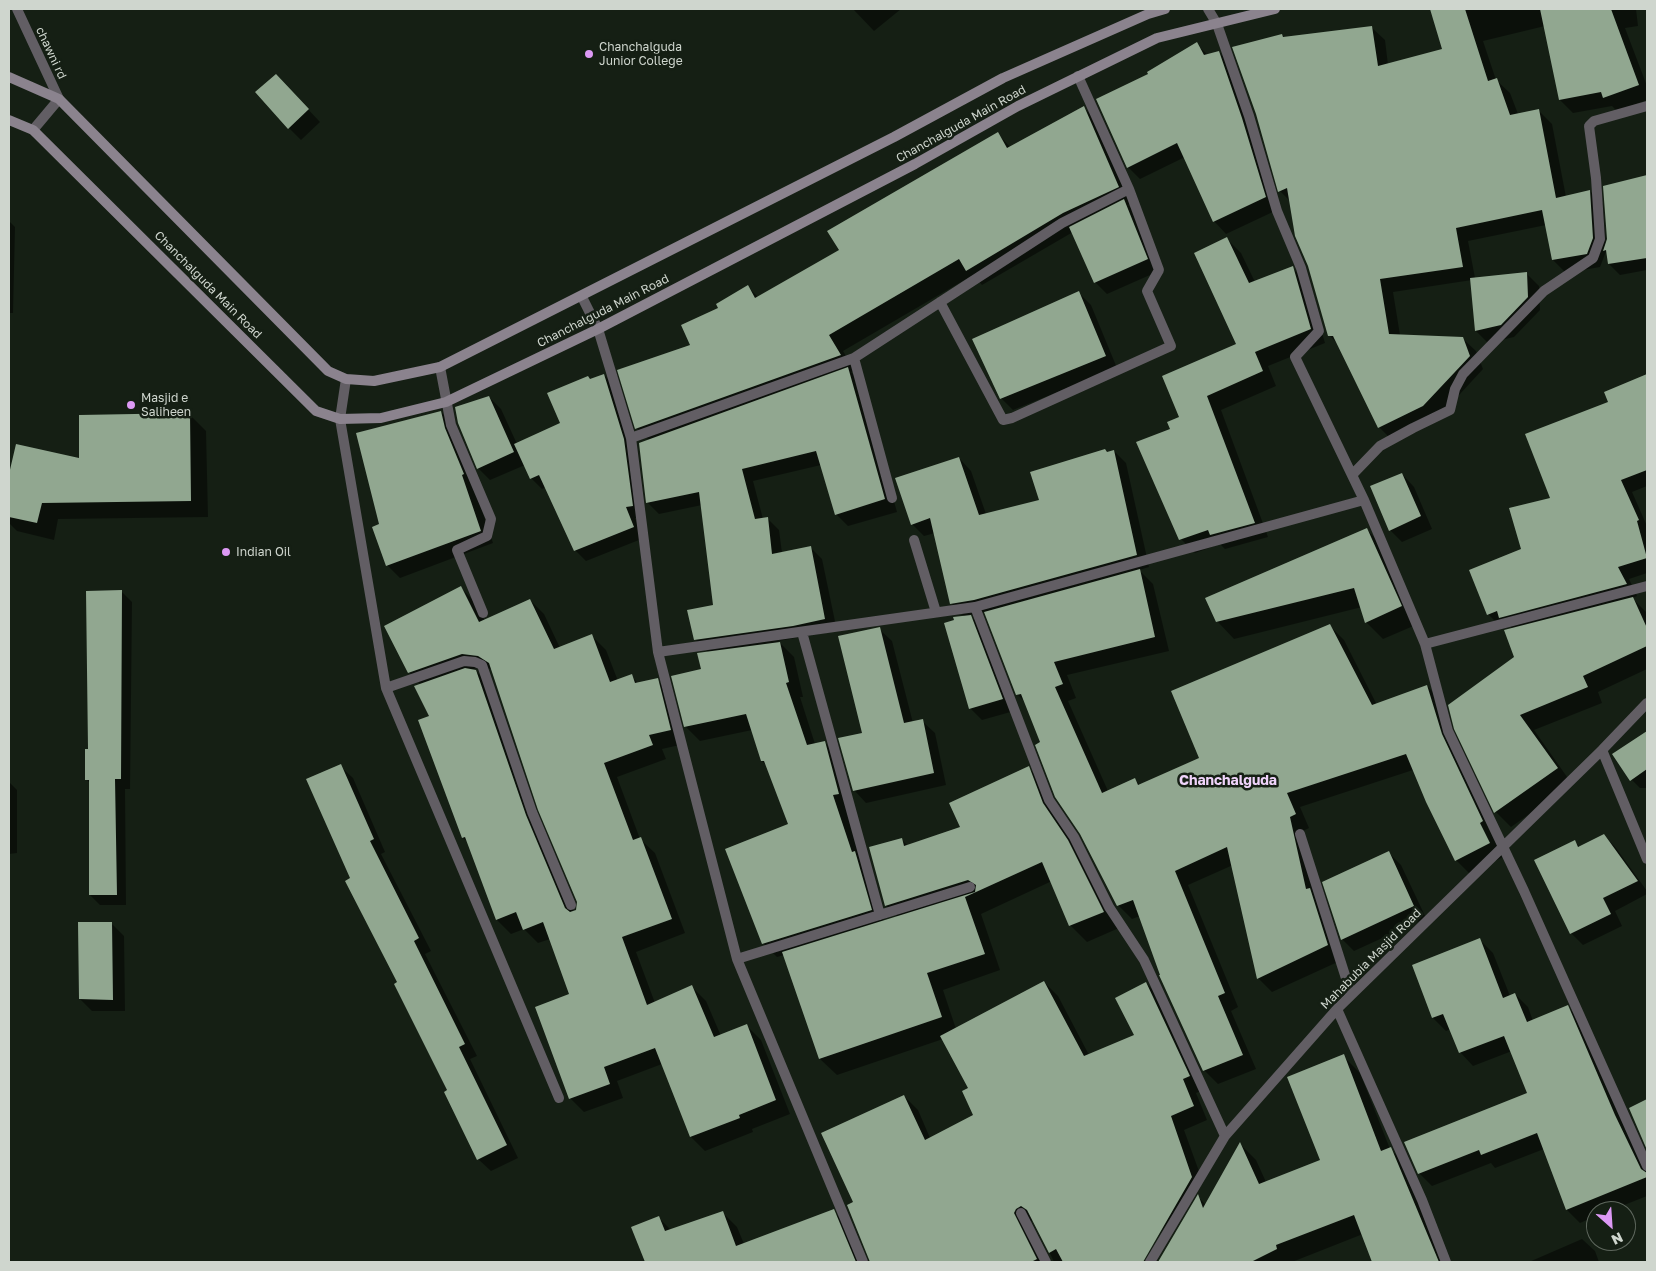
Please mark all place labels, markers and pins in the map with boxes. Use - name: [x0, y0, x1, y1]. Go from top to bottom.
- place label: Chanchalguda Junior College: [599, 40, 683, 68]
- marker: Chanchalguda Junior College: [583, 48, 595, 60]
- place label: Masjid e Saliheen: [141, 391, 191, 419]
- marker: Masjid e Saliheen: [125, 399, 137, 411]
- place label: Indian Oil: [236, 545, 291, 559]
- marker: Indian Oil: [220, 546, 232, 558]

